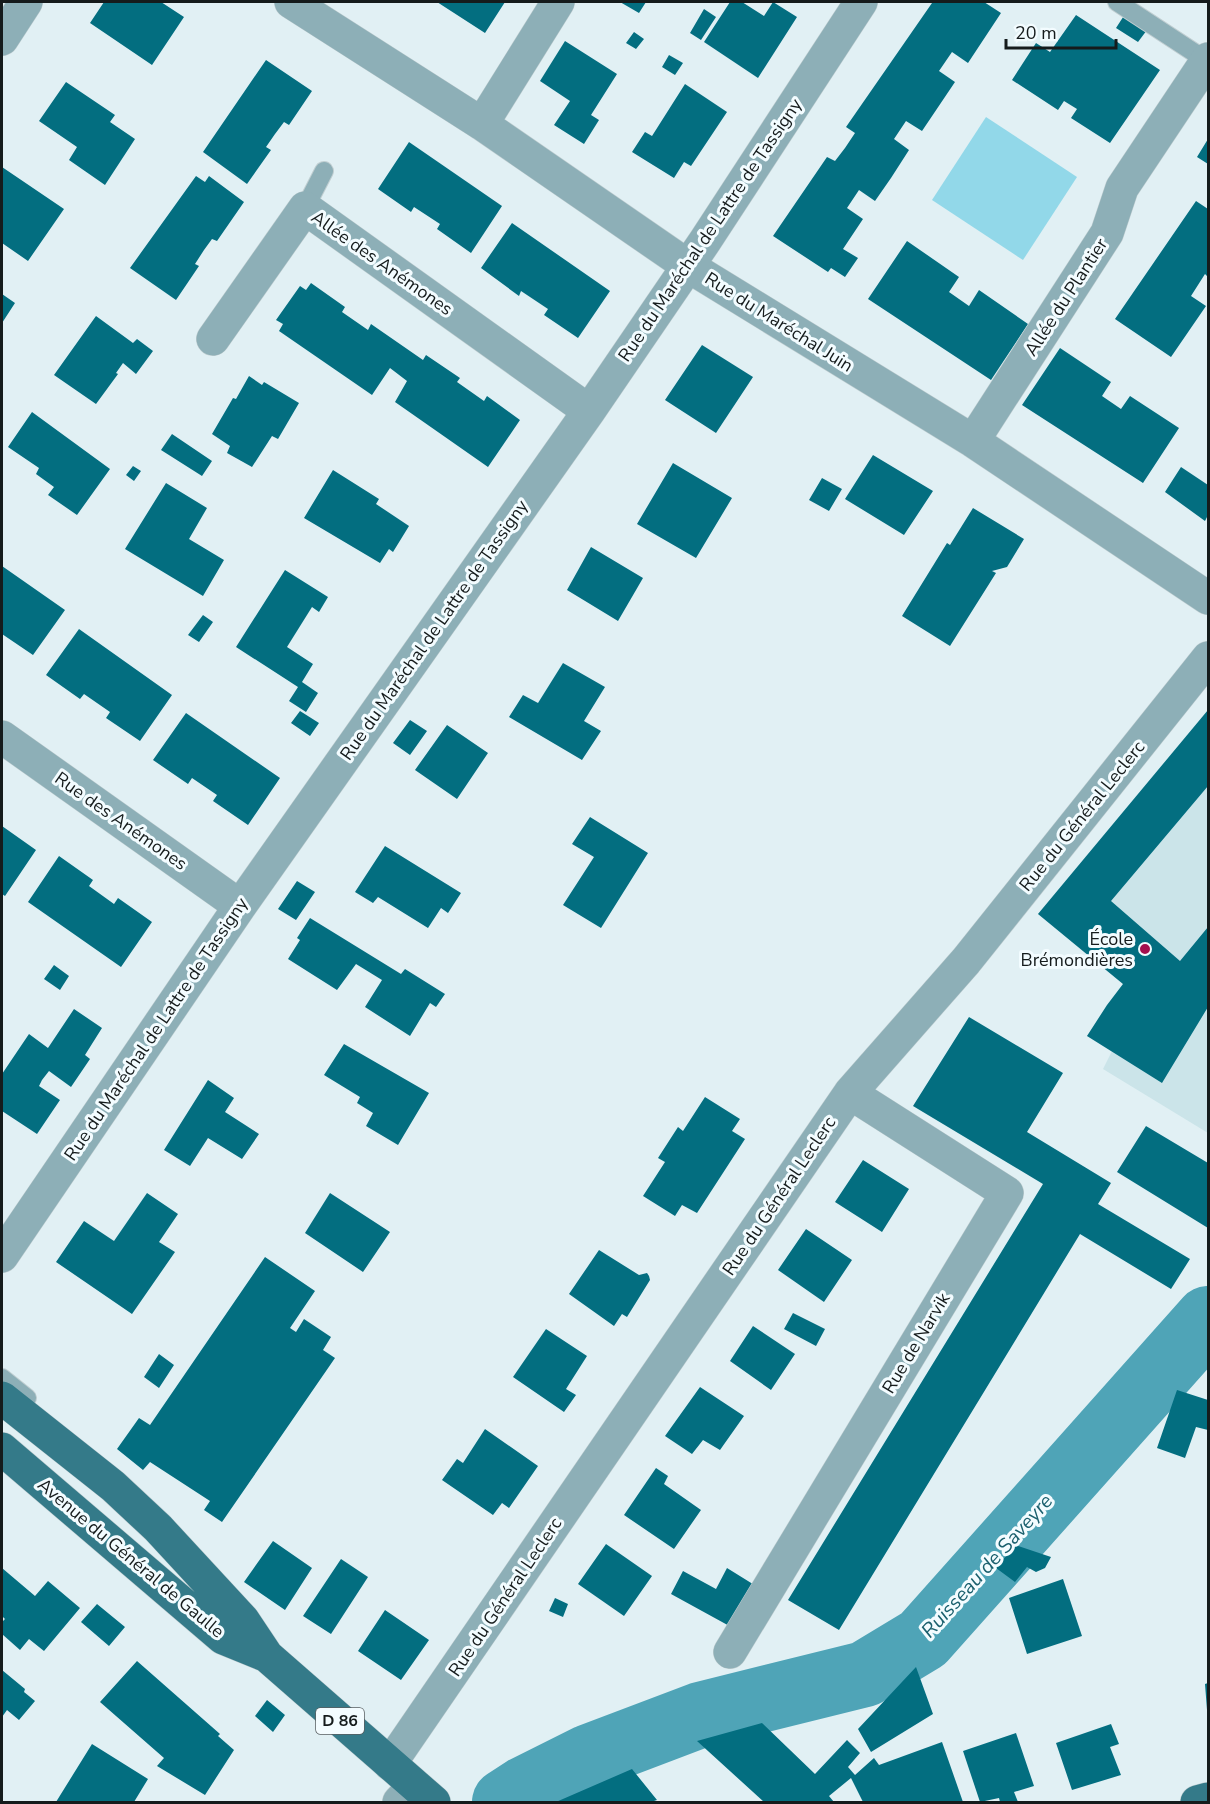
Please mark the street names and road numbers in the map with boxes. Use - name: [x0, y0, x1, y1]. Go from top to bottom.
- street label: Rue du Maréchal de Lattre de Tassigny: [613, 93, 808, 366]
- street label: Allée des Anémones: [306, 205, 458, 321]
- street label: Allée du Plantier: [1019, 233, 1113, 360]
- street label: Rue du Maréchal Juin: [700, 267, 858, 377]
- street label: Rue du Maréchal de Lattre de Tassigny: [335, 495, 534, 765]
- street label: Rue du Général Leclerc: [1014, 736, 1150, 896]
- street label: Rue des Anémones: [50, 766, 192, 876]
- street label: Rue du Maréchal de Lattre de Tassigny: [59, 892, 254, 1165]
- street label: Rue du Général Leclerc: [717, 1112, 841, 1280]
- street label: Rue de Narvik: [877, 1287, 956, 1398]
- street label: Avenue du Général de Gaulle: [33, 1473, 229, 1643]
- street label: Rue du Général Leclerc: [443, 1513, 567, 1681]
- road number: D 86: [316, 1708, 364, 1734]

